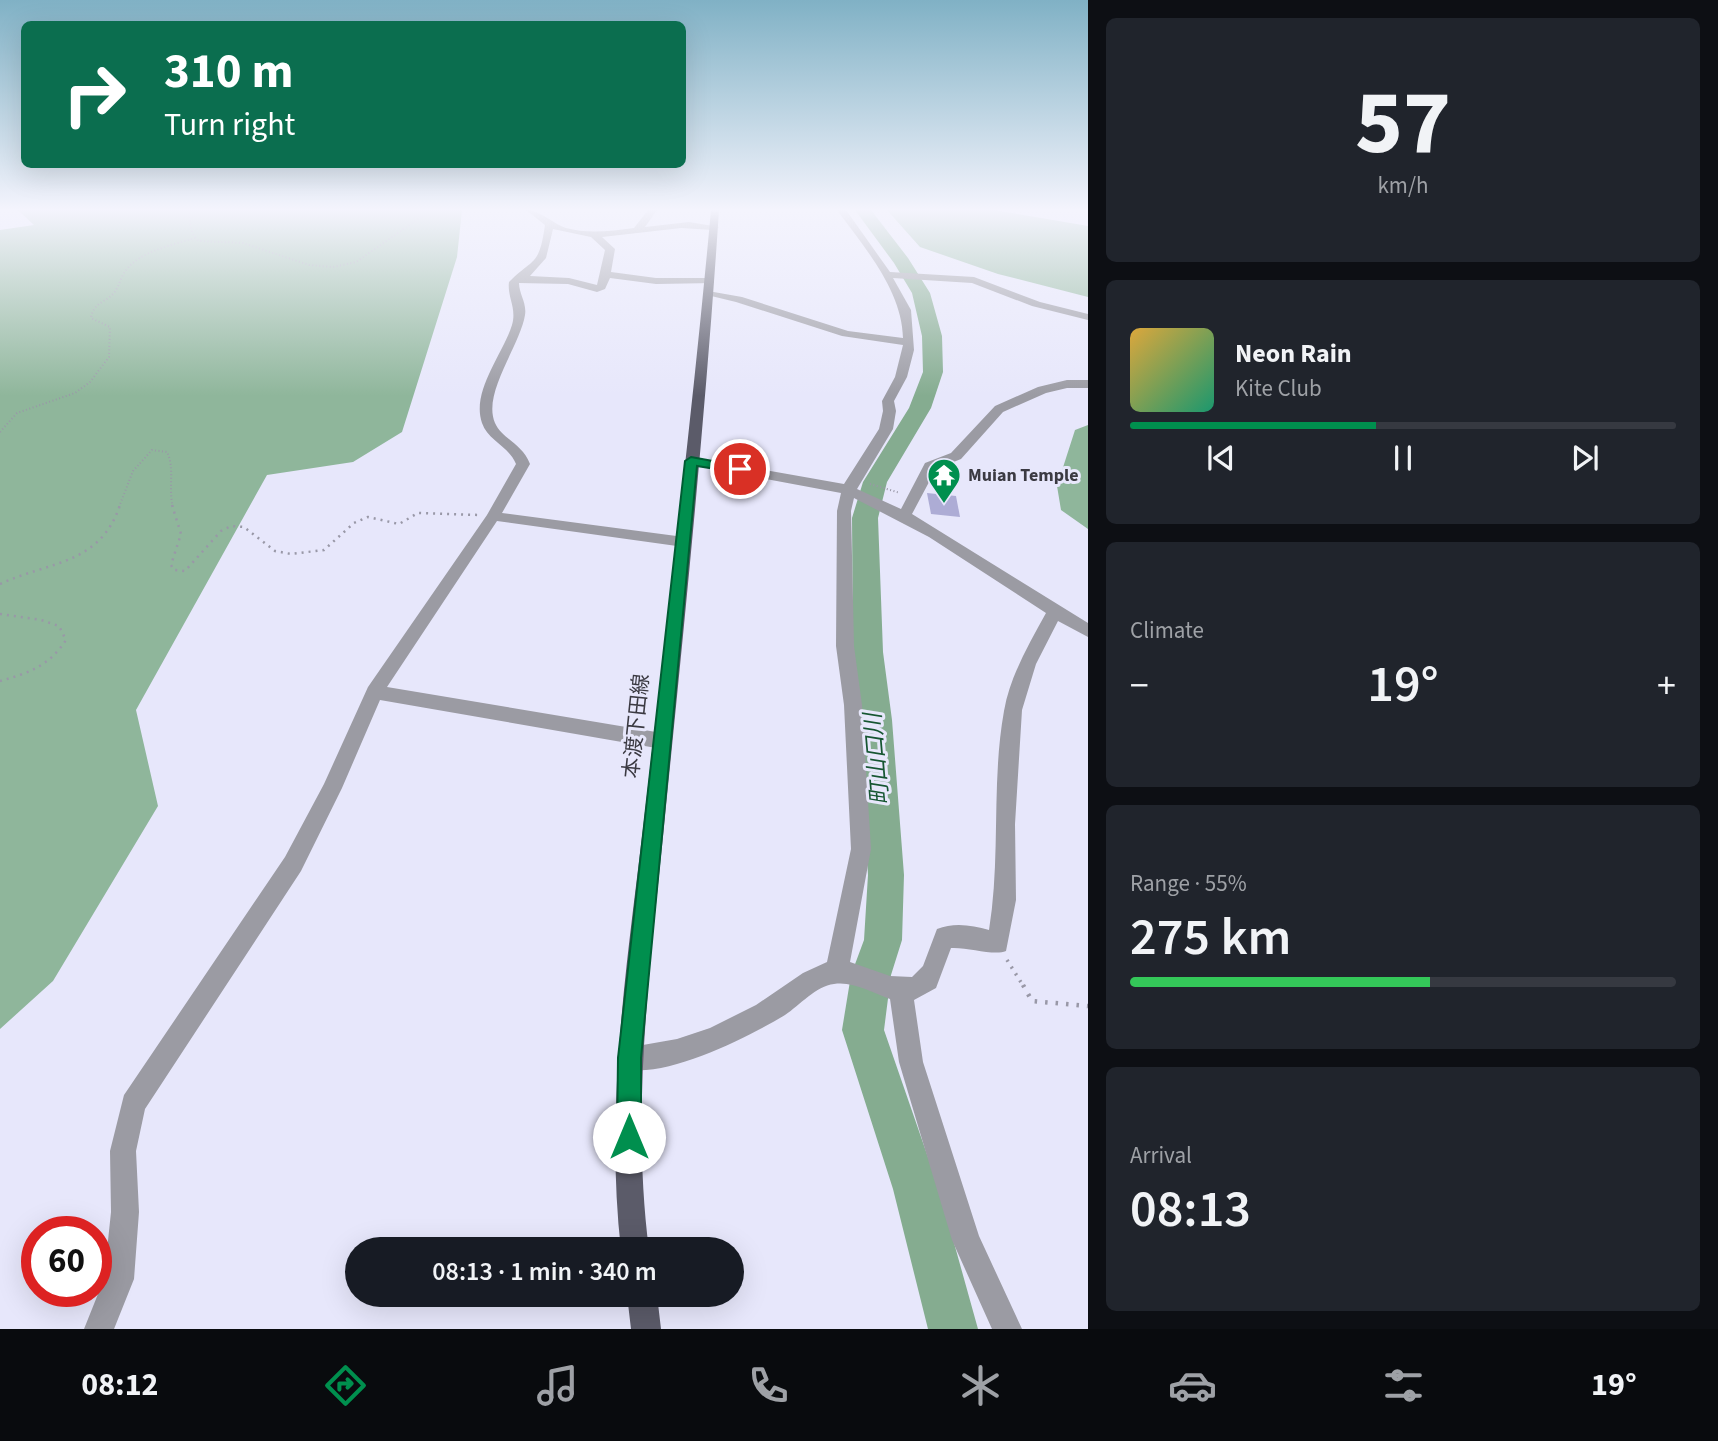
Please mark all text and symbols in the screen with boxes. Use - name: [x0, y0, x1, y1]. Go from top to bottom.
- text: 310 m: [164, 37, 293, 107]
- icon: right: [49, 49, 140, 140]
- text: 57: [1355, 59, 1451, 188]
- text: Turn right: [164, 102, 295, 148]
- text: km/h: [1377, 169, 1429, 202]
- text: Neon Rain: [1235, 335, 1352, 372]
- text: Kite Club: [1235, 372, 1322, 405]
- pin: [710, 439, 770, 499]
- icon: previous: [1202, 439, 1240, 477]
- icon: pause: [1384, 439, 1422, 477]
- icon: next: [1566, 439, 1604, 477]
- icon: arrive: [721, 450, 759, 488]
- temple icon: Muian Temple: [925, 456, 963, 505]
- place label: Muian Temple: [968, 463, 1078, 488]
- text: Climate: [1130, 614, 1204, 647]
- text: 19°: [1367, 648, 1439, 722]
- text: −: [1130, 659, 1149, 713]
- text: +: [1657, 659, 1676, 713]
- street label: 本渡下田線: [616, 672, 656, 780]
- water label: 町山口川: [856, 709, 897, 806]
- text: Range · 55%: [1130, 867, 1247, 900]
- text: 275 km: [1130, 901, 1291, 975]
- position arrow: [592, 1100, 666, 1174]
- text: Arrival: [1130, 1139, 1192, 1172]
- text: 08:13: [1130, 1173, 1251, 1247]
- speed limit sign: 60: [21, 1216, 112, 1307]
- text: 08:13 · 1 min · 340 m: [432, 1253, 657, 1290]
- icon: directions: [321, 1361, 370, 1410]
- icon: music: [533, 1361, 582, 1410]
- icon: phone: [744, 1361, 793, 1410]
- icon: climate: [956, 1361, 1005, 1410]
- icon: car: [1168, 1361, 1217, 1410]
- icon: filters: [1379, 1361, 1428, 1410]
- text: 08:12: [81, 1362, 159, 1408]
- text: 19°: [1591, 1362, 1637, 1408]

